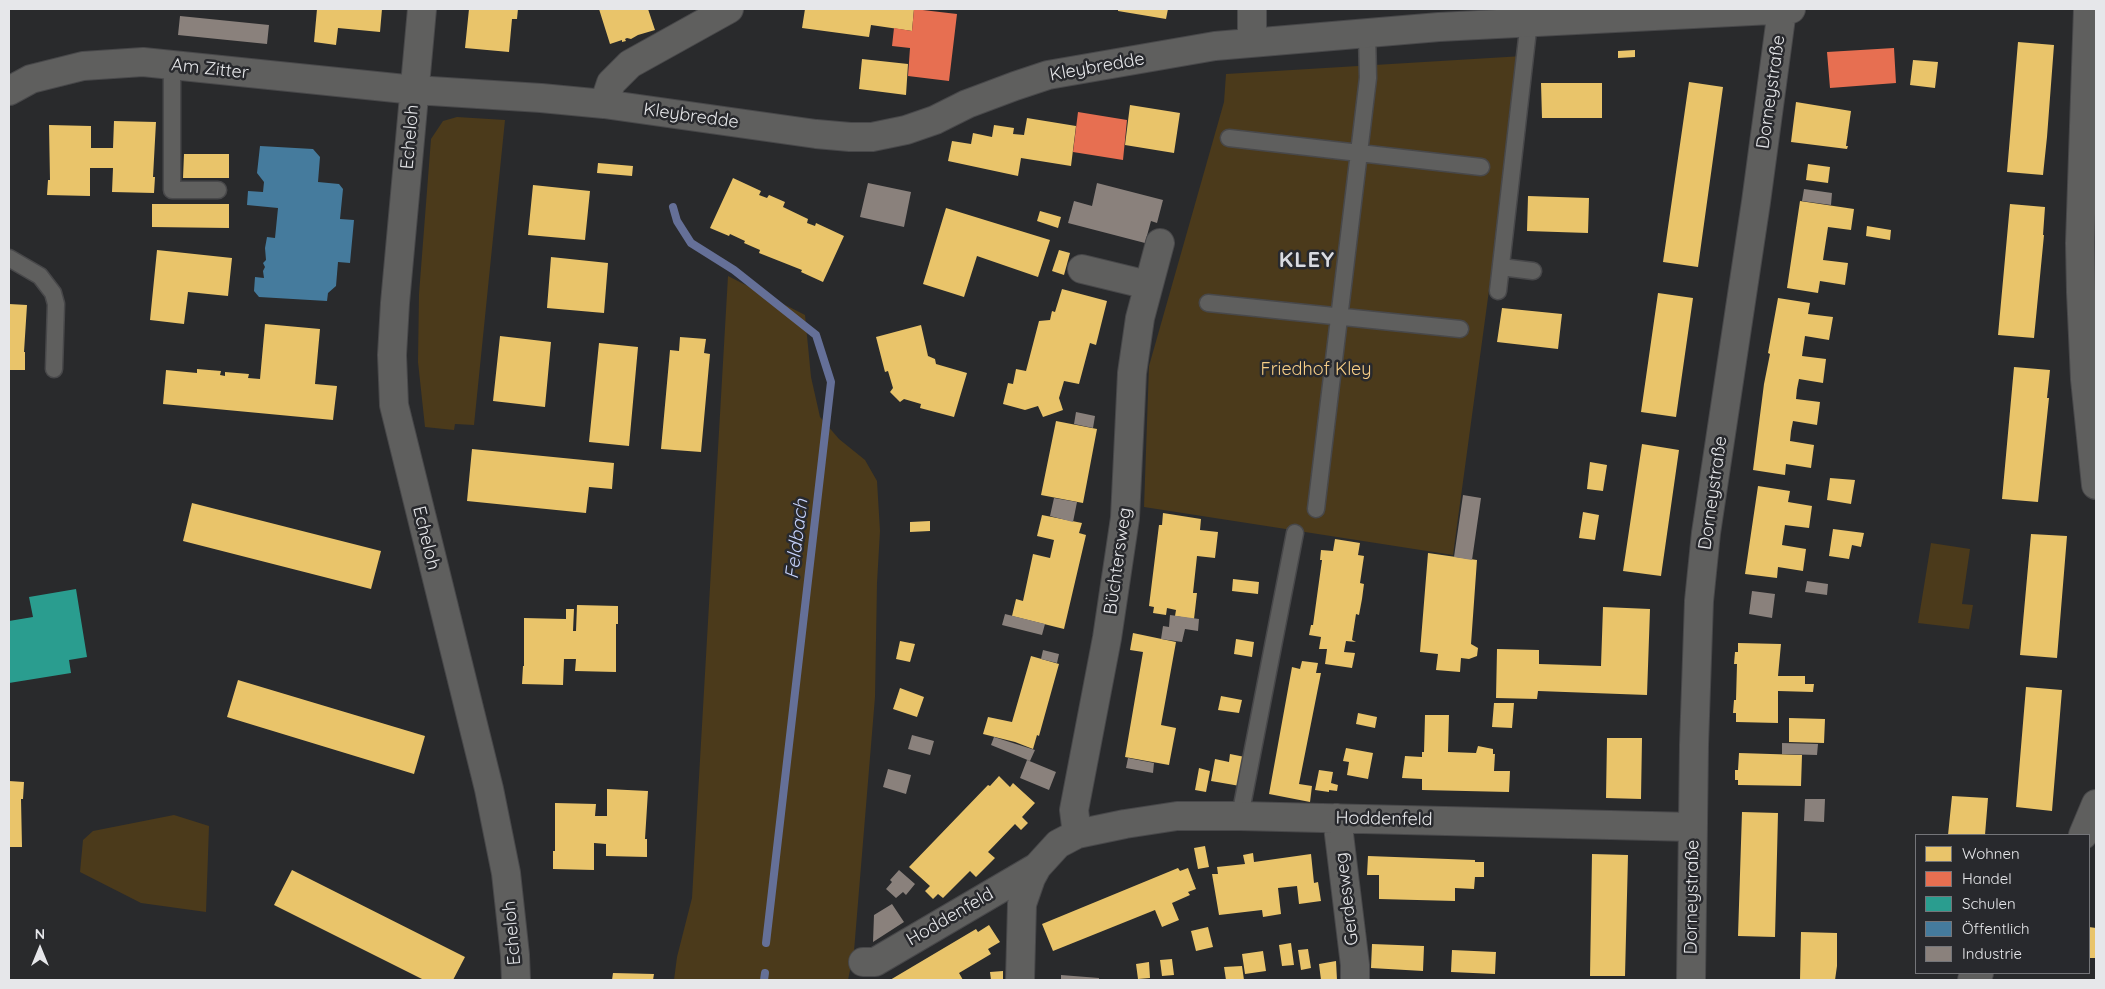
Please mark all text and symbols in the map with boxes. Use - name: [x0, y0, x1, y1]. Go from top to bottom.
- street label: Dorneystraße: [1752, 34, 1790, 150]
- street label: Kleybredde: [1048, 48, 1146, 86]
- street label: Am Zitter: [170, 54, 250, 84]
- street label: Kleybredde: [642, 99, 740, 133]
- street label: Echeloh: [396, 104, 424, 170]
- district label: KLEY: [1278, 247, 1336, 273]
- park label: Friedhof Kley: [1261, 359, 1371, 381]
- street label: Dorneystraße: [1694, 435, 1732, 551]
- water label: Feldbach: [781, 498, 813, 580]
- street label: Echeloh: [408, 504, 444, 572]
- street label: Büchtersweg: [1100, 506, 1136, 616]
- street label: Hoddenfeld: [1335, 807, 1433, 831]
- legend: [1915, 834, 2090, 974]
- street label: Dorneystraße: [1680, 839, 1704, 955]
- text: Wohnen: [1962, 844, 2020, 863]
- street label: Gerdesweg: [1331, 851, 1363, 947]
- text: Handel: [1962, 869, 2012, 888]
- street label: Hoddenfeld: [903, 883, 997, 951]
- text: Schulen: [1962, 894, 2016, 913]
- street label: Echeloh: [498, 900, 526, 966]
- text: Öffentlich: [1962, 919, 2029, 938]
- north arrow: [15, 924, 65, 974]
- text: N: [35, 925, 45, 943]
- text: Industrie: [1962, 944, 2022, 963]

